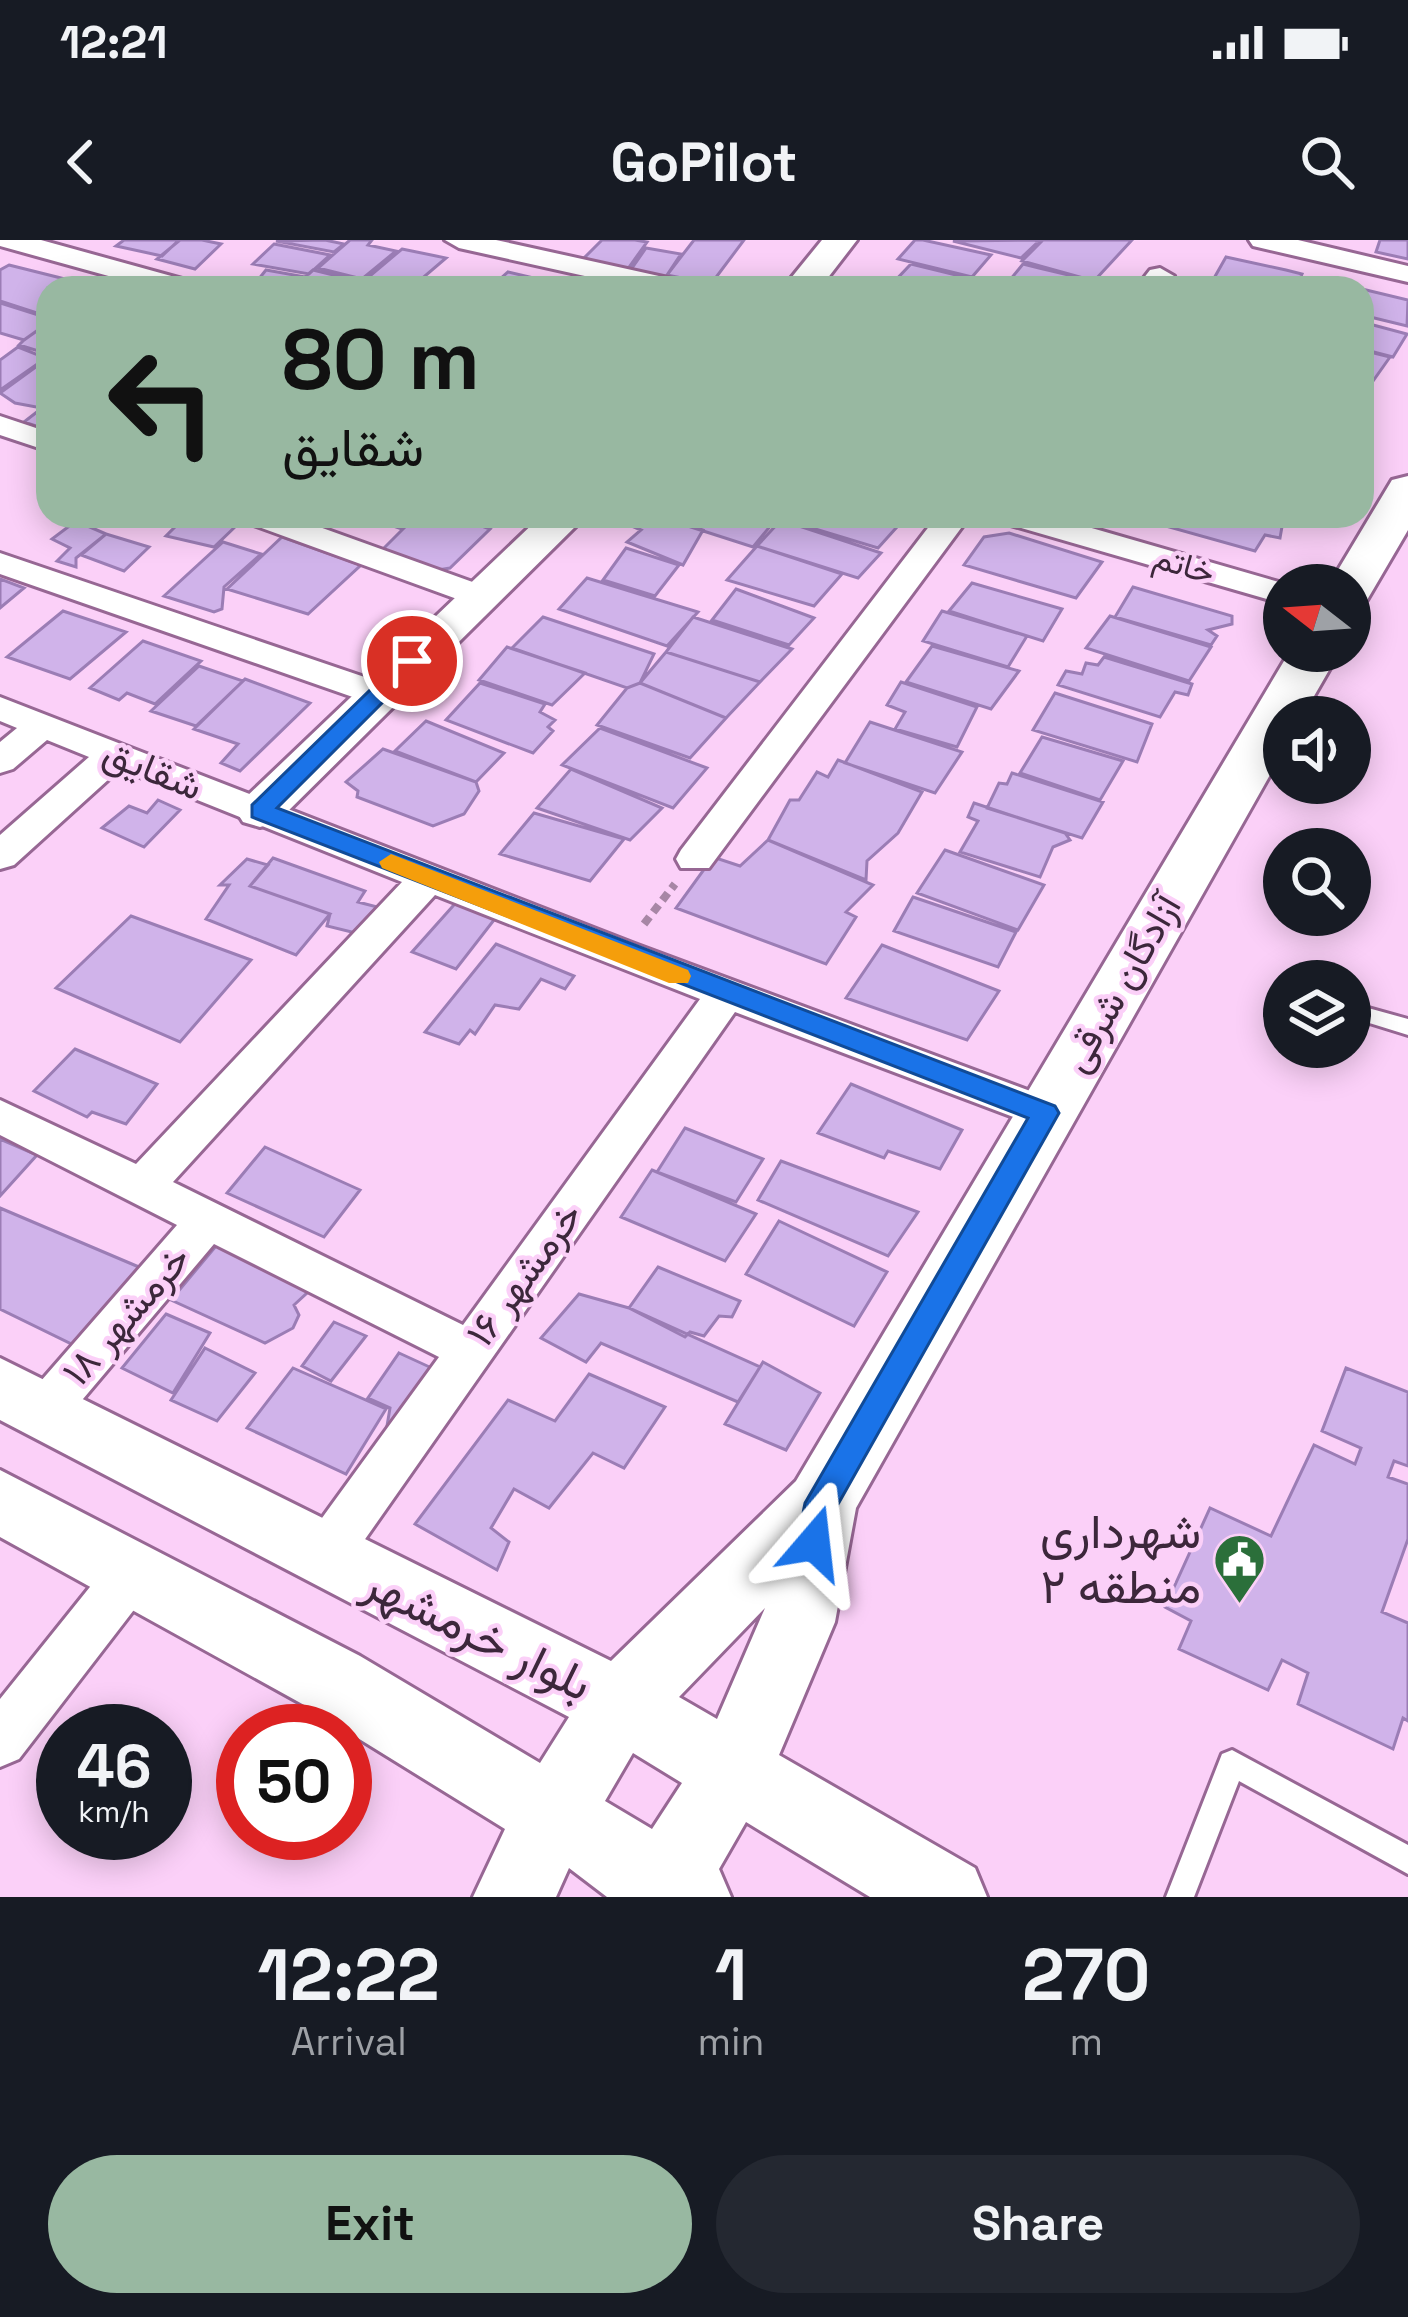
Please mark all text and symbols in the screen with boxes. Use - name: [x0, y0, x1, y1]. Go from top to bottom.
- text: 12:21: [60, 14, 168, 71]
- text: GoPilot: [611, 128, 797, 197]
- icon: back: [48, 129, 114, 195]
- icon: search: [1294, 129, 1360, 195]
- text: 80 m: [282, 306, 480, 414]
- icon: left: [84, 324, 240, 480]
- text: شقایق: [282, 413, 424, 482]
- street label: خاتم: [1149, 536, 1219, 594]
- north arrow: [1263, 564, 1371, 672]
- map controls: [1263, 564, 1371, 1068]
- pin: [361, 610, 463, 712]
- icon: arrive: [379, 628, 445, 694]
- button: sound: [1263, 696, 1371, 804]
- street label: شقایق: [96, 727, 210, 811]
- button: search: [1263, 828, 1371, 936]
- street label: آزادگان شرقی: [1050, 883, 1193, 1081]
- button: layers: [1263, 960, 1371, 1068]
- street label: خرمشهر ۱۶: [455, 1192, 593, 1356]
- street label: خرمشهر ۱۸: [52, 1235, 200, 1395]
- position arrow: [751, 1480, 877, 1606]
- place label: شهرداری منطقه ۲: [1040, 1501, 1201, 1617]
- public building icon: شهرداری منطقه ۲: [1212, 1531, 1268, 1605]
- street label: بلوار خرمشهر: [353, 1551, 602, 1714]
- speed limit sign: 50: [216, 1704, 372, 1860]
- text: 46: [76, 1728, 152, 1805]
- text: km/h: [78, 1792, 150, 1831]
- text: 12:22: [258, 1929, 440, 2021]
- text: 1: [715, 1929, 747, 2021]
- text: 270: [1022, 1929, 1150, 2021]
- text: Arrival: [291, 2017, 407, 2066]
- text: min: [697, 2017, 764, 2066]
- text: m: [1069, 2017, 1103, 2066]
- button: Exit: [48, 2155, 692, 2293]
- button: Share: [716, 2155, 1360, 2293]

